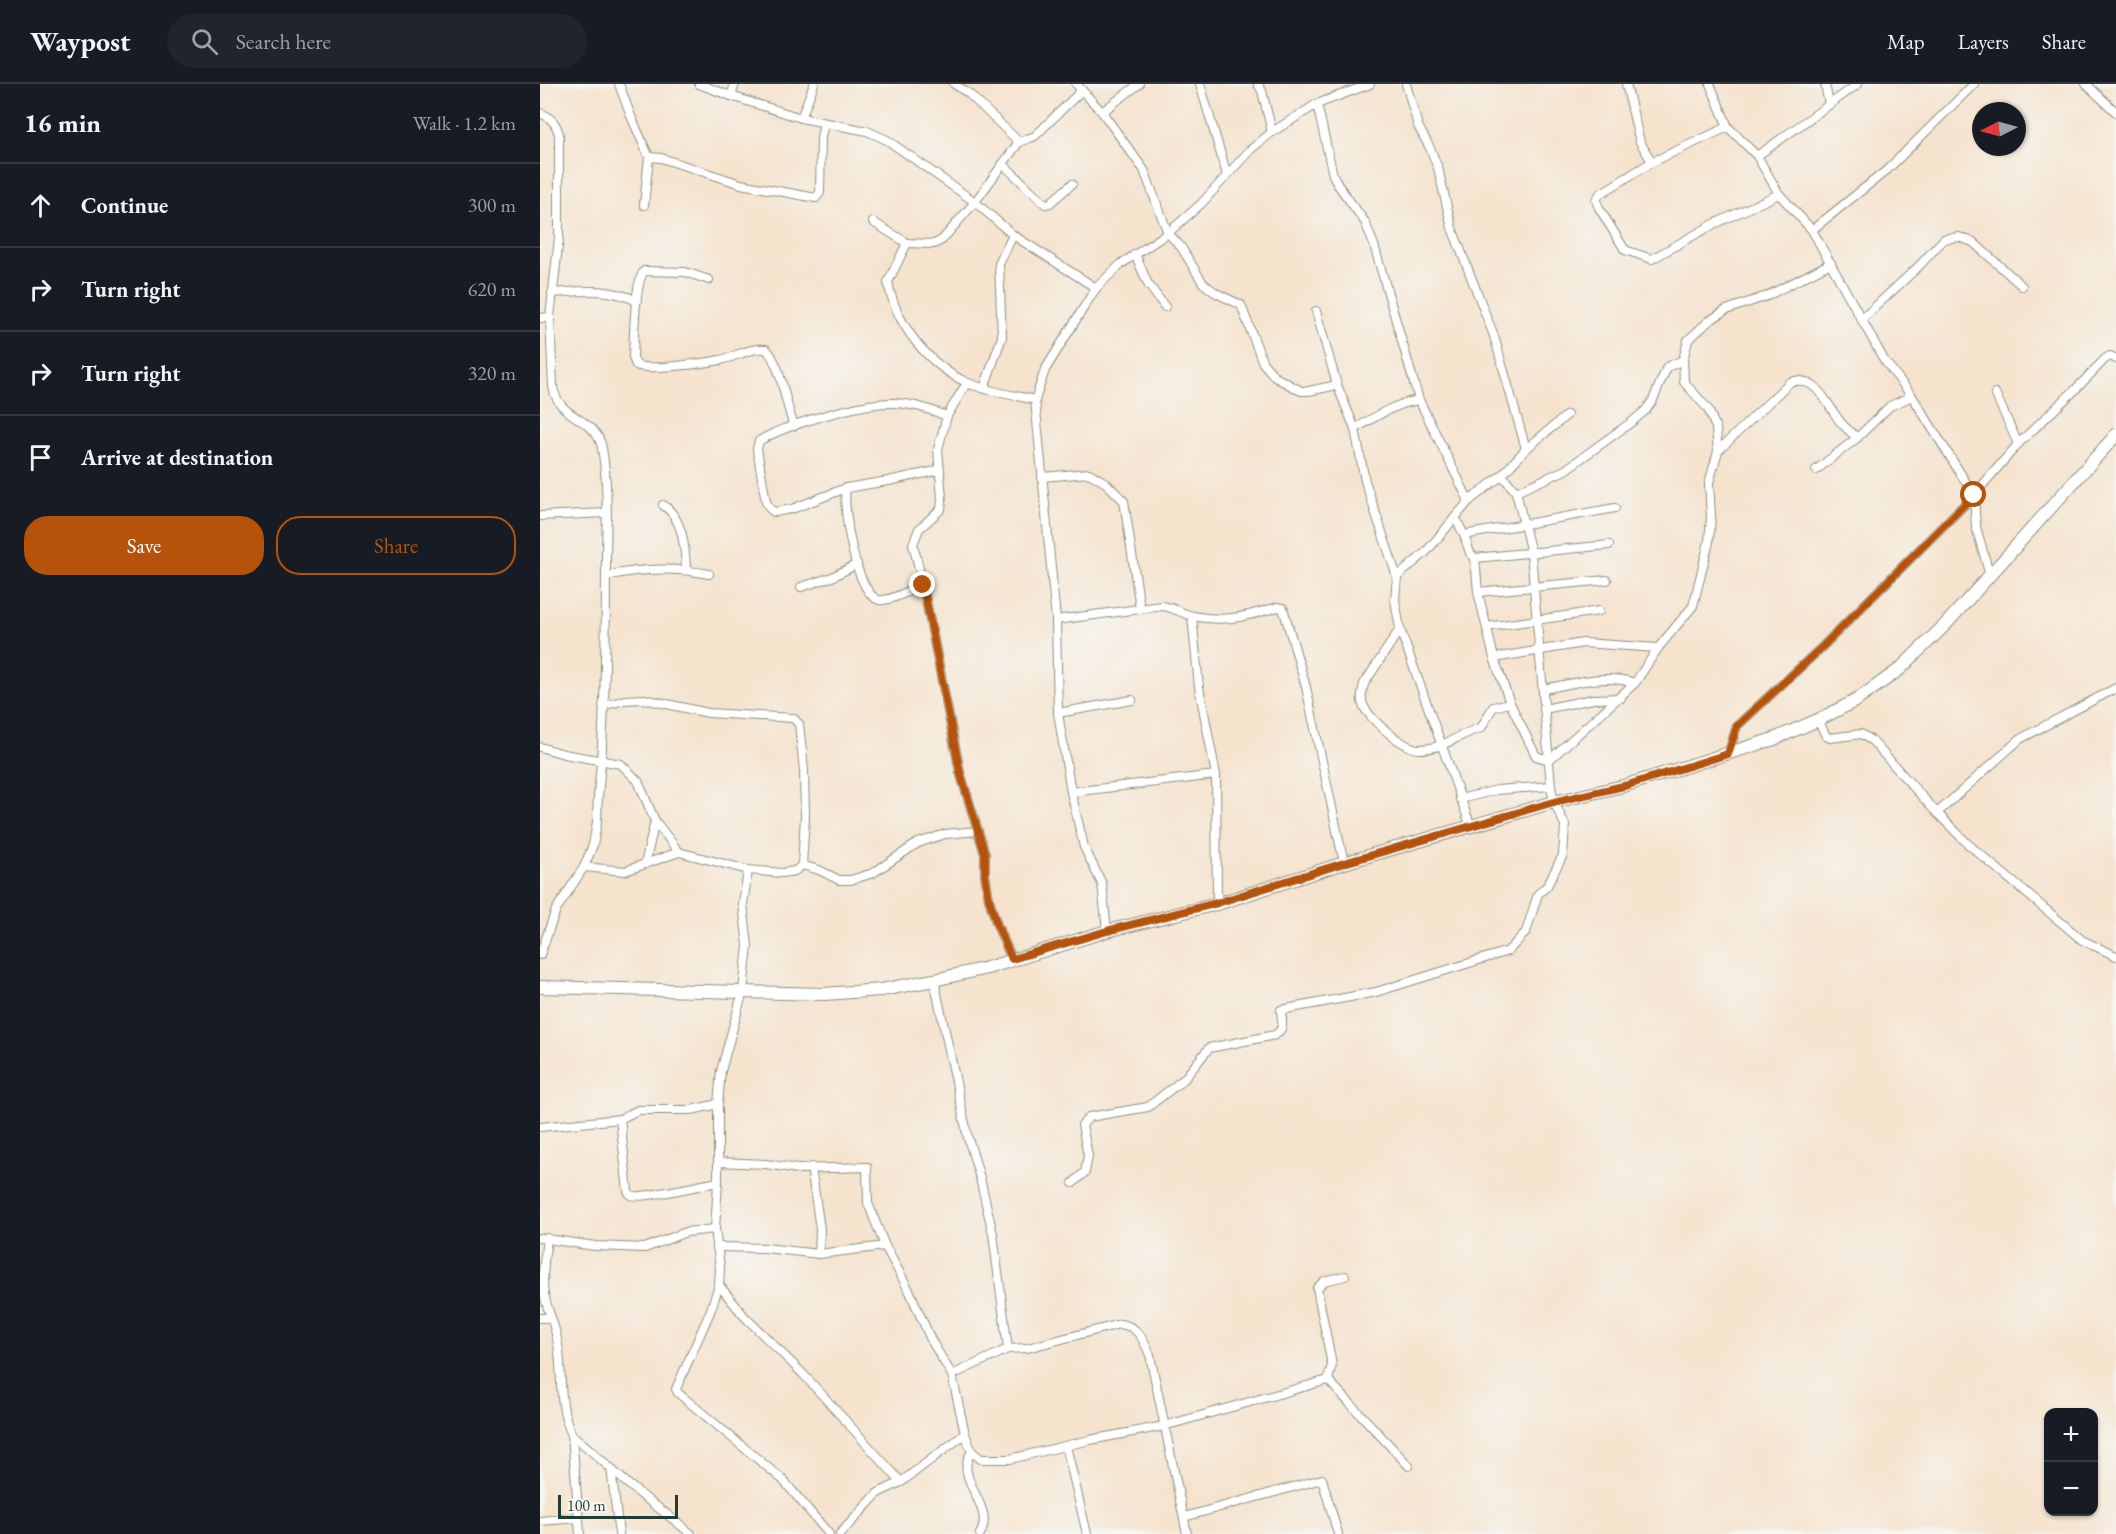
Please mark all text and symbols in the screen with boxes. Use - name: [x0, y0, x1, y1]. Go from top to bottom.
- search box: [167, 14, 587, 68]
- text: Waypost: [30, 23, 131, 59]
- icon: search: [188, 25, 221, 58]
- text: Search here: [236, 27, 331, 56]
- text: Map: [1887, 28, 1925, 55]
- text: Layers: [1958, 28, 2009, 55]
- text: Share: [2042, 28, 2086, 55]
- north arrow: [1972, 102, 2026, 156]
- text: 16 min: [24, 106, 101, 140]
- text: Walk · 1.2 km: [413, 110, 516, 136]
- icon: ahead: [24, 189, 57, 222]
- text: Continue: [81, 191, 168, 220]
- text: 300 m: [468, 192, 516, 218]
- icon: right: [24, 273, 57, 306]
- text: Turn right: [81, 275, 180, 304]
- text: 620 m: [468, 276, 516, 302]
- icon: right: [24, 357, 57, 390]
- text: Turn right: [81, 359, 180, 388]
- text: 320 m: [468, 360, 516, 386]
- icon: arrive: [24, 441, 57, 474]
- text: Arrive at destination: [81, 443, 273, 472]
- route start: [1960, 481, 1986, 507]
- button: Save: [24, 516, 264, 575]
- button: Share: [276, 516, 516, 575]
- route end: [909, 571, 935, 597]
- map controls: [2044, 1408, 2098, 1516]
- button: +: [2044, 1408, 2098, 1462]
- button: −: [2044, 1462, 2098, 1516]
- scale bar: [558, 1492, 678, 1520]
- text: 100 m: [567, 1495, 606, 1516]

